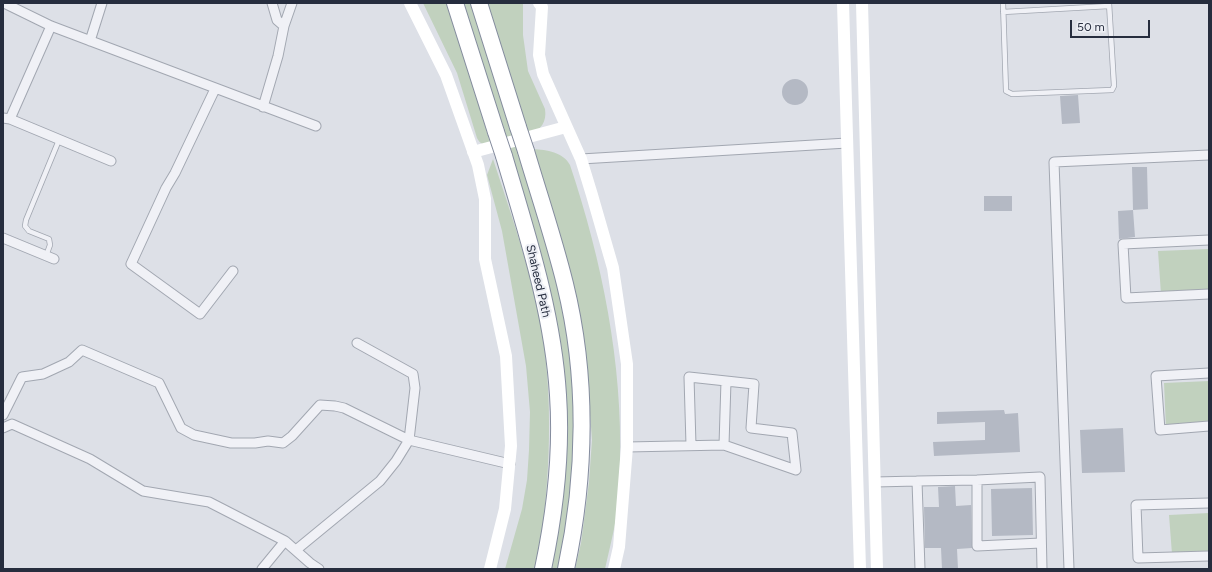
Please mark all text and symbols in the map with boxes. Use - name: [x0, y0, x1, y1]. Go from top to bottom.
- scale bar: [1072, 12, 1152, 38]
- text: 50 m: [1077, 20, 1105, 34]
- street label: Shaheed Path: [523, 243, 553, 319]

